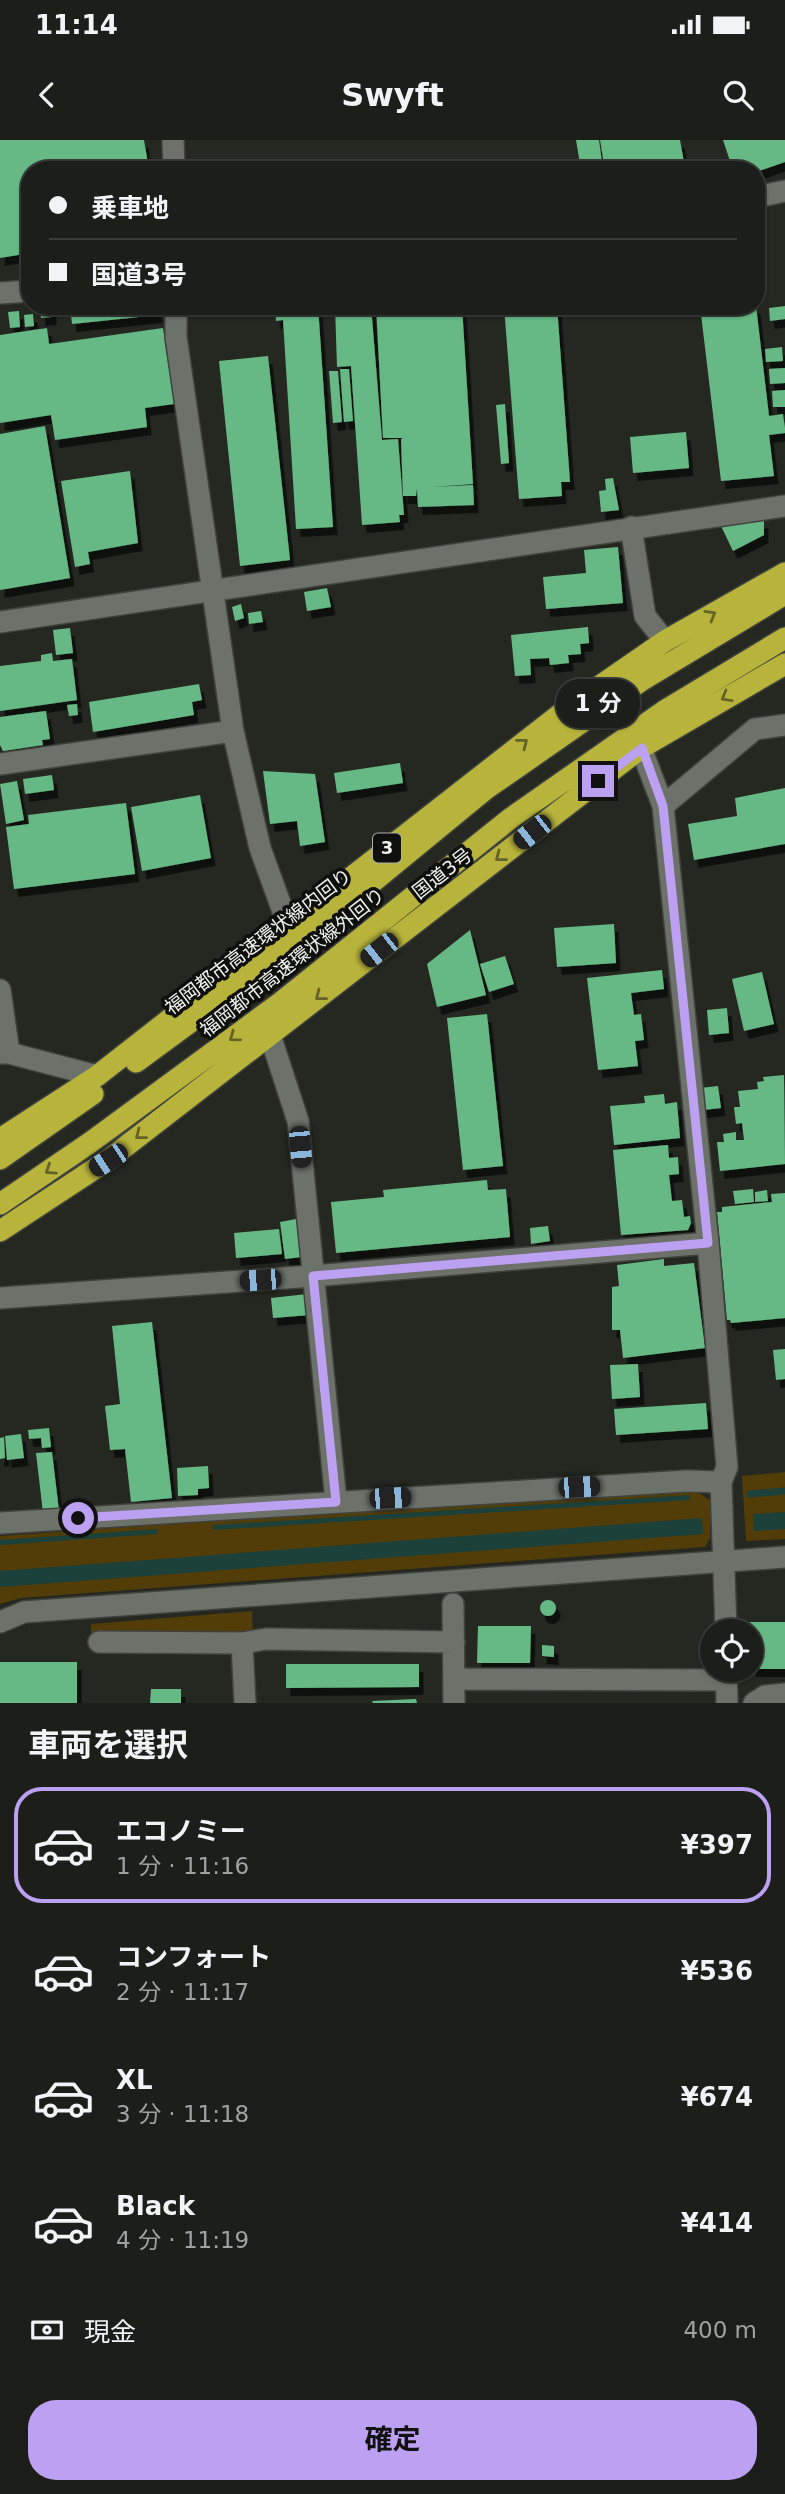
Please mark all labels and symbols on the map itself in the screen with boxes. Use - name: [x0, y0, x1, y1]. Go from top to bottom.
- one-way arrow: [703, 610, 716, 623]
- callout: 1 分: [556, 680, 640, 728]
- one-way arrow: [720, 689, 733, 702]
- one-way arrow: [515, 739, 528, 752]
- route end: [582, 765, 614, 797]
- car: [509, 811, 556, 853]
- road number: 3: [373, 834, 401, 862]
- street label: 国道3号: [408, 843, 476, 903]
- one-way arrow: [496, 848, 508, 861]
- street label: 福岡都市高速環状線内回り: [160, 864, 356, 1018]
- street label: 福岡都市高速環状線外回り: [195, 883, 389, 1041]
- car: [356, 929, 403, 971]
- one-way arrow: [315, 987, 328, 1000]
- one-way arrow: [230, 1028, 242, 1041]
- car: [288, 1125, 313, 1169]
- one-way arrow: [135, 1126, 148, 1139]
- car: [85, 1140, 132, 1180]
- one-way arrow: [45, 1162, 58, 1174]
- car: [239, 1268, 282, 1292]
- car: [558, 1475, 601, 1499]
- car: [369, 1486, 412, 1510]
- route start: [62, 1502, 94, 1534]

